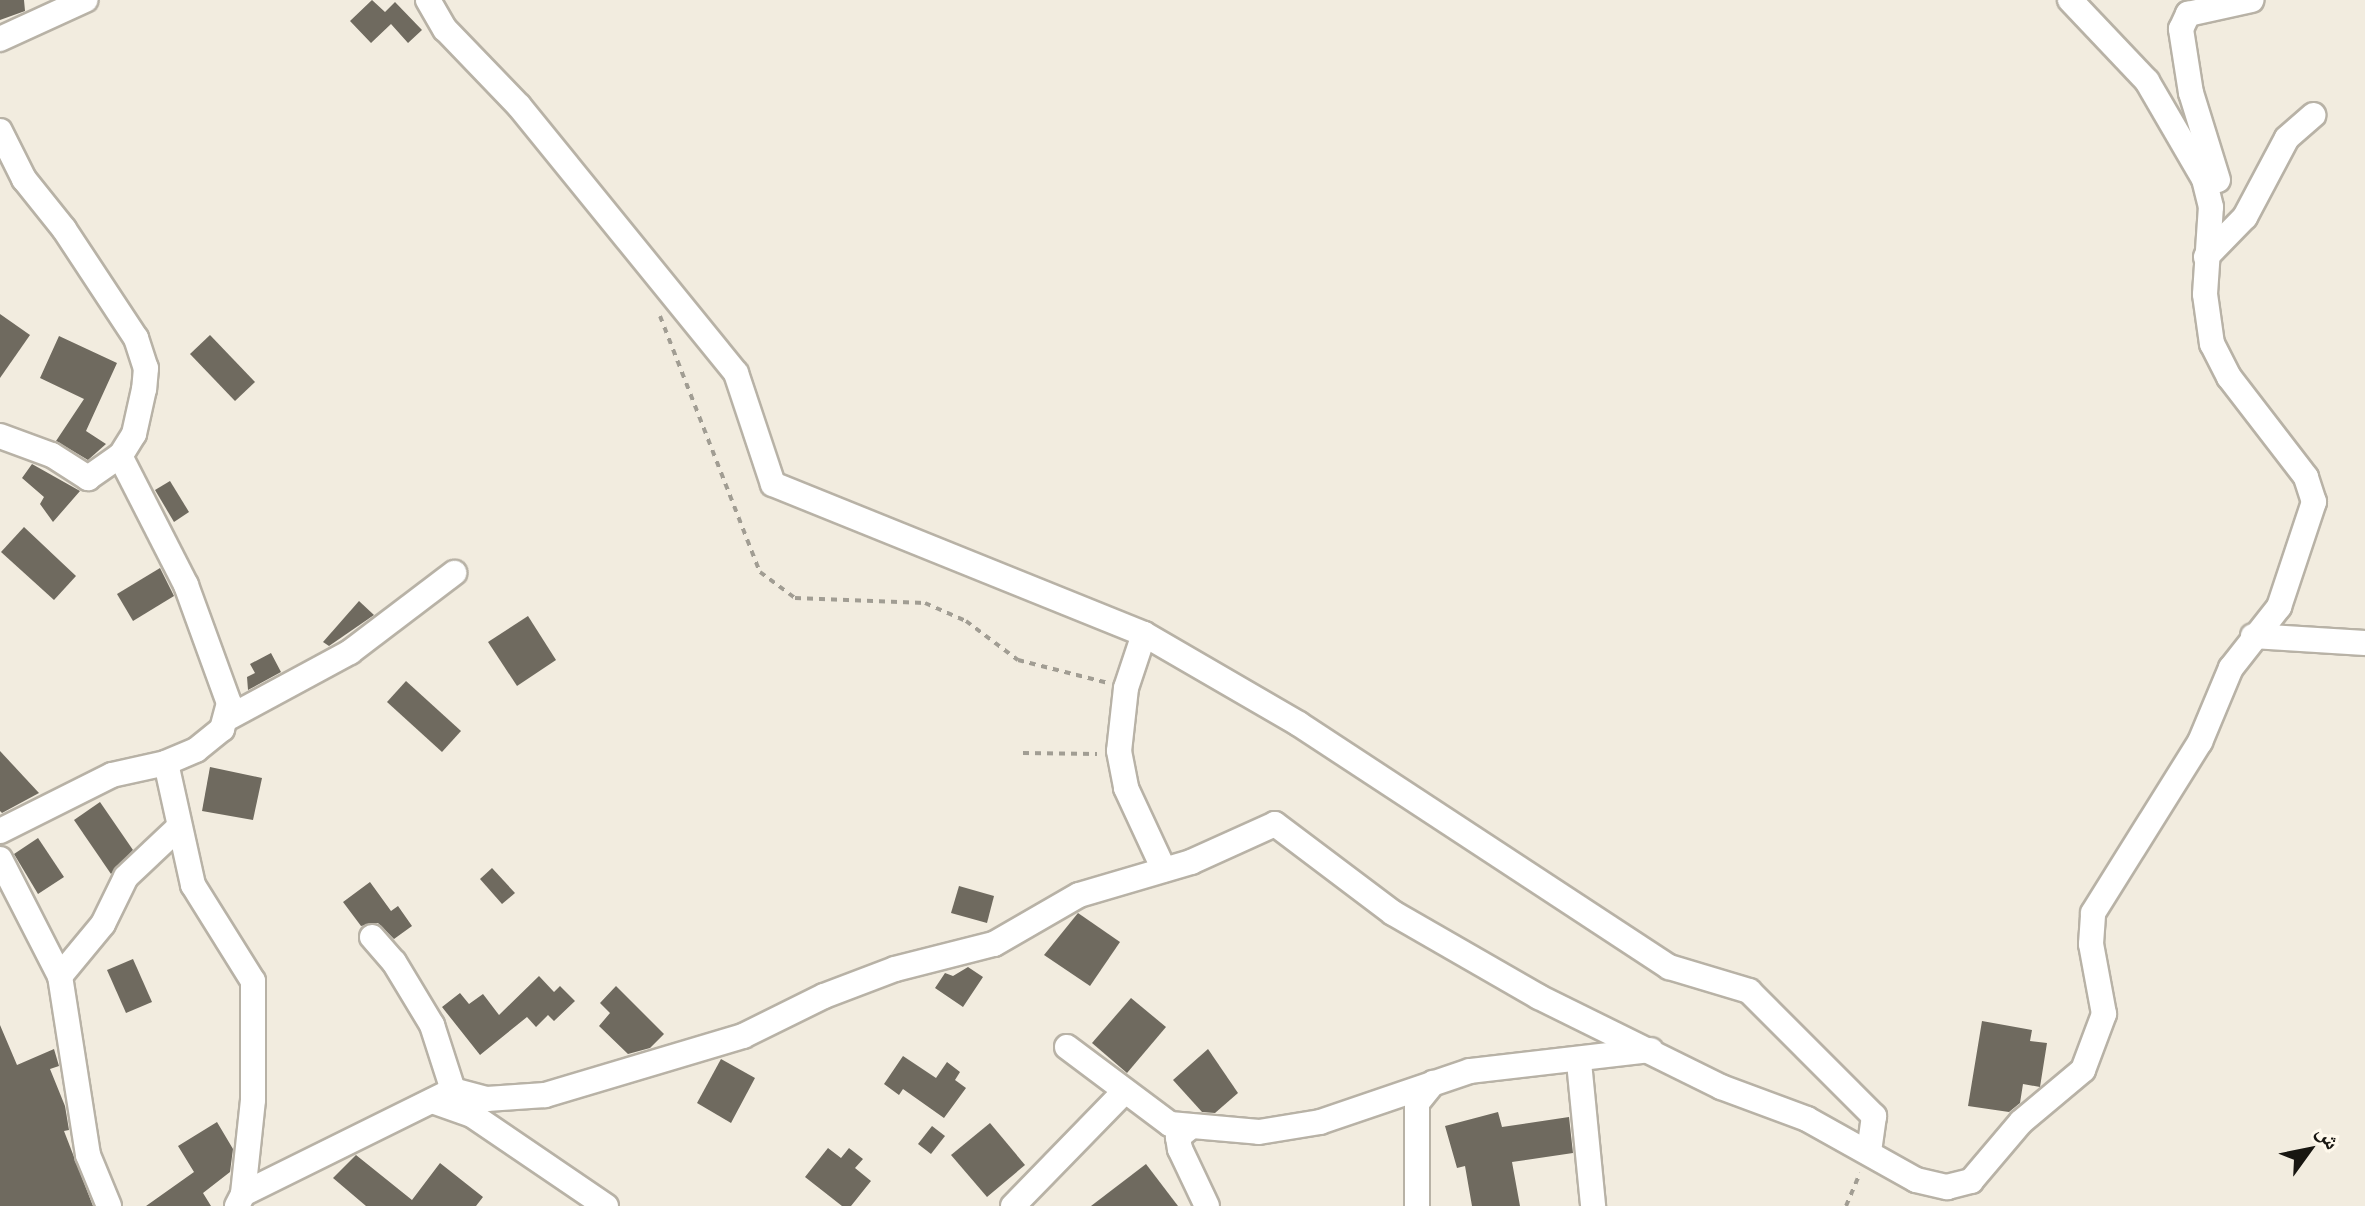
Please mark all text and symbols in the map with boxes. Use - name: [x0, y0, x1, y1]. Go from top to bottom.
- north arrow: [2269, 1110, 2349, 1190]
- text: ش: [2311, 1120, 2347, 1154]

